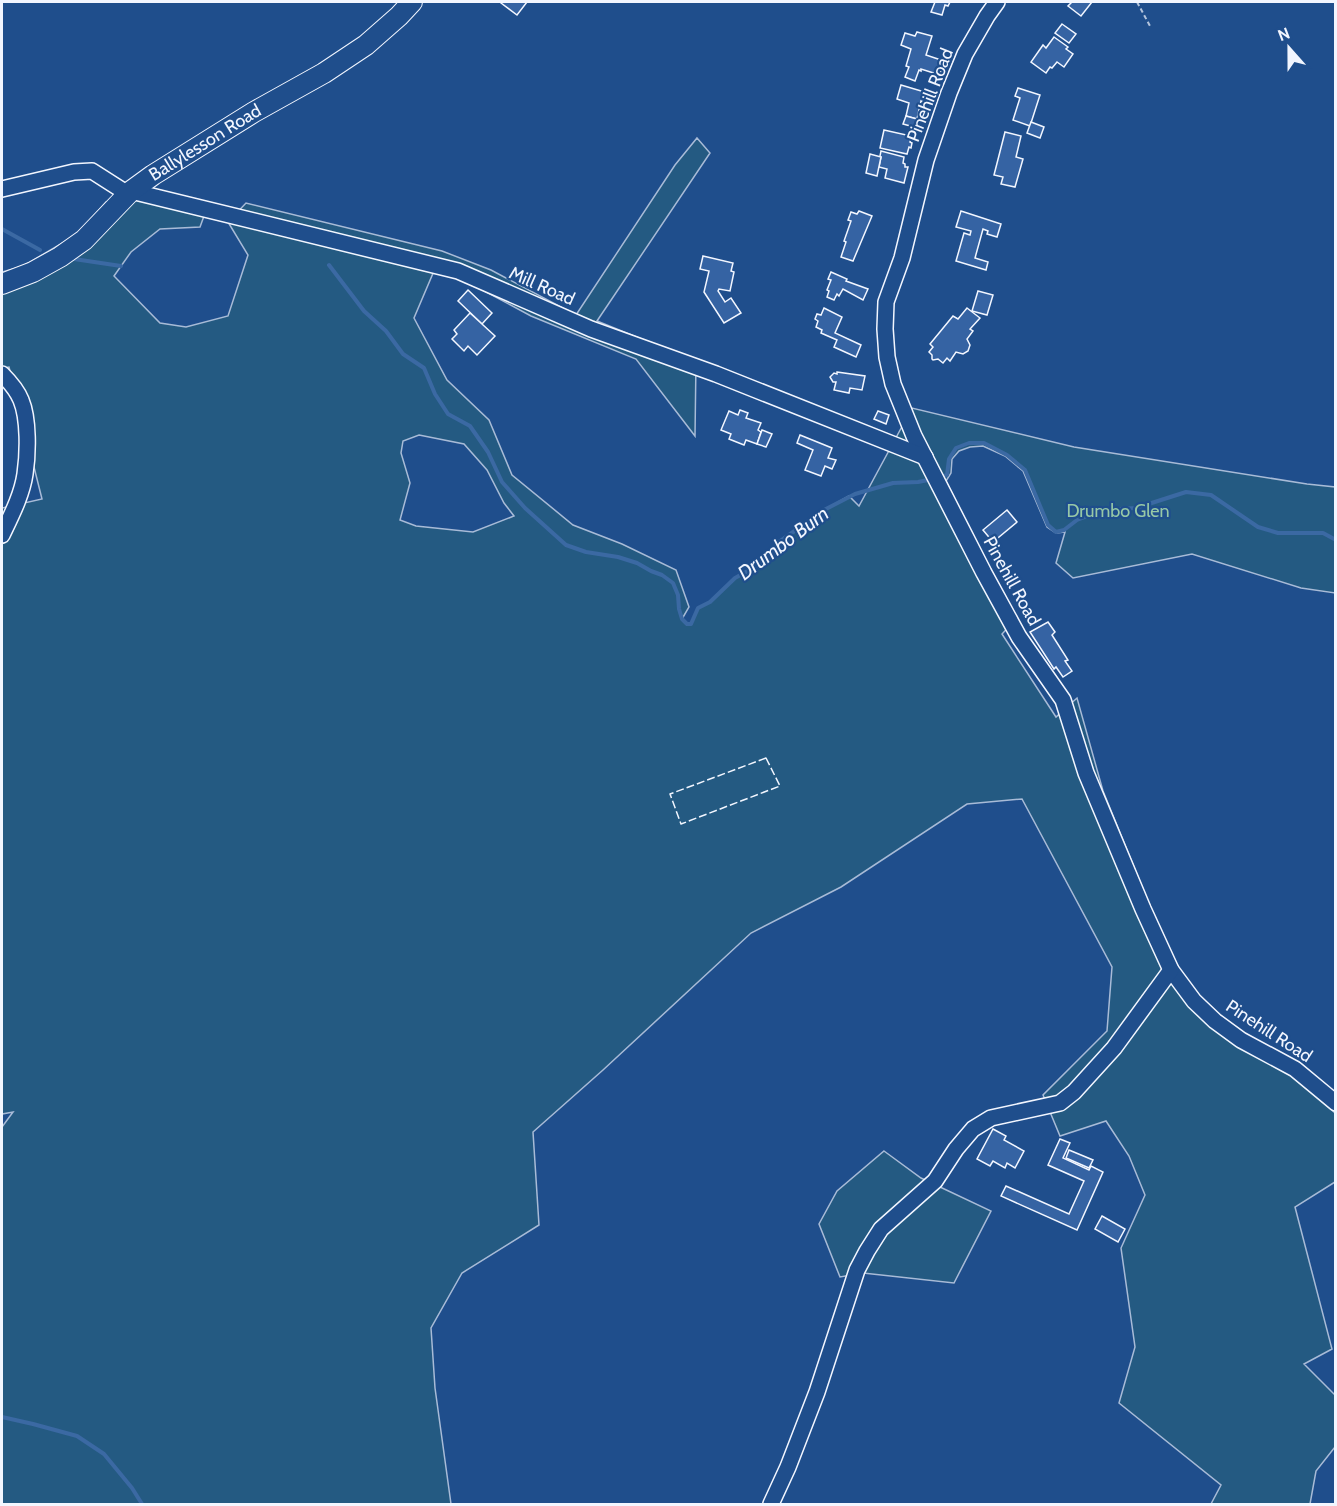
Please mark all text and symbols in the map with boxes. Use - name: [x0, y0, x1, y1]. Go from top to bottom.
- north arrow: [1259, 18, 1319, 78]
- text: N: [1275, 24, 1292, 45]
- street label: Pinehill Road: [902, 45, 958, 145]
- street label: Ballylesson Road: [145, 99, 265, 186]
- street label: Mill Road: [506, 262, 578, 310]
- park label: Drumbo Glen: [1066, 500, 1170, 522]
- water label: Drumbo Burn: [733, 501, 833, 585]
- street label: Pinehill Road: [979, 533, 1045, 629]
- street label: Pinehill Road: [1222, 995, 1316, 1067]

